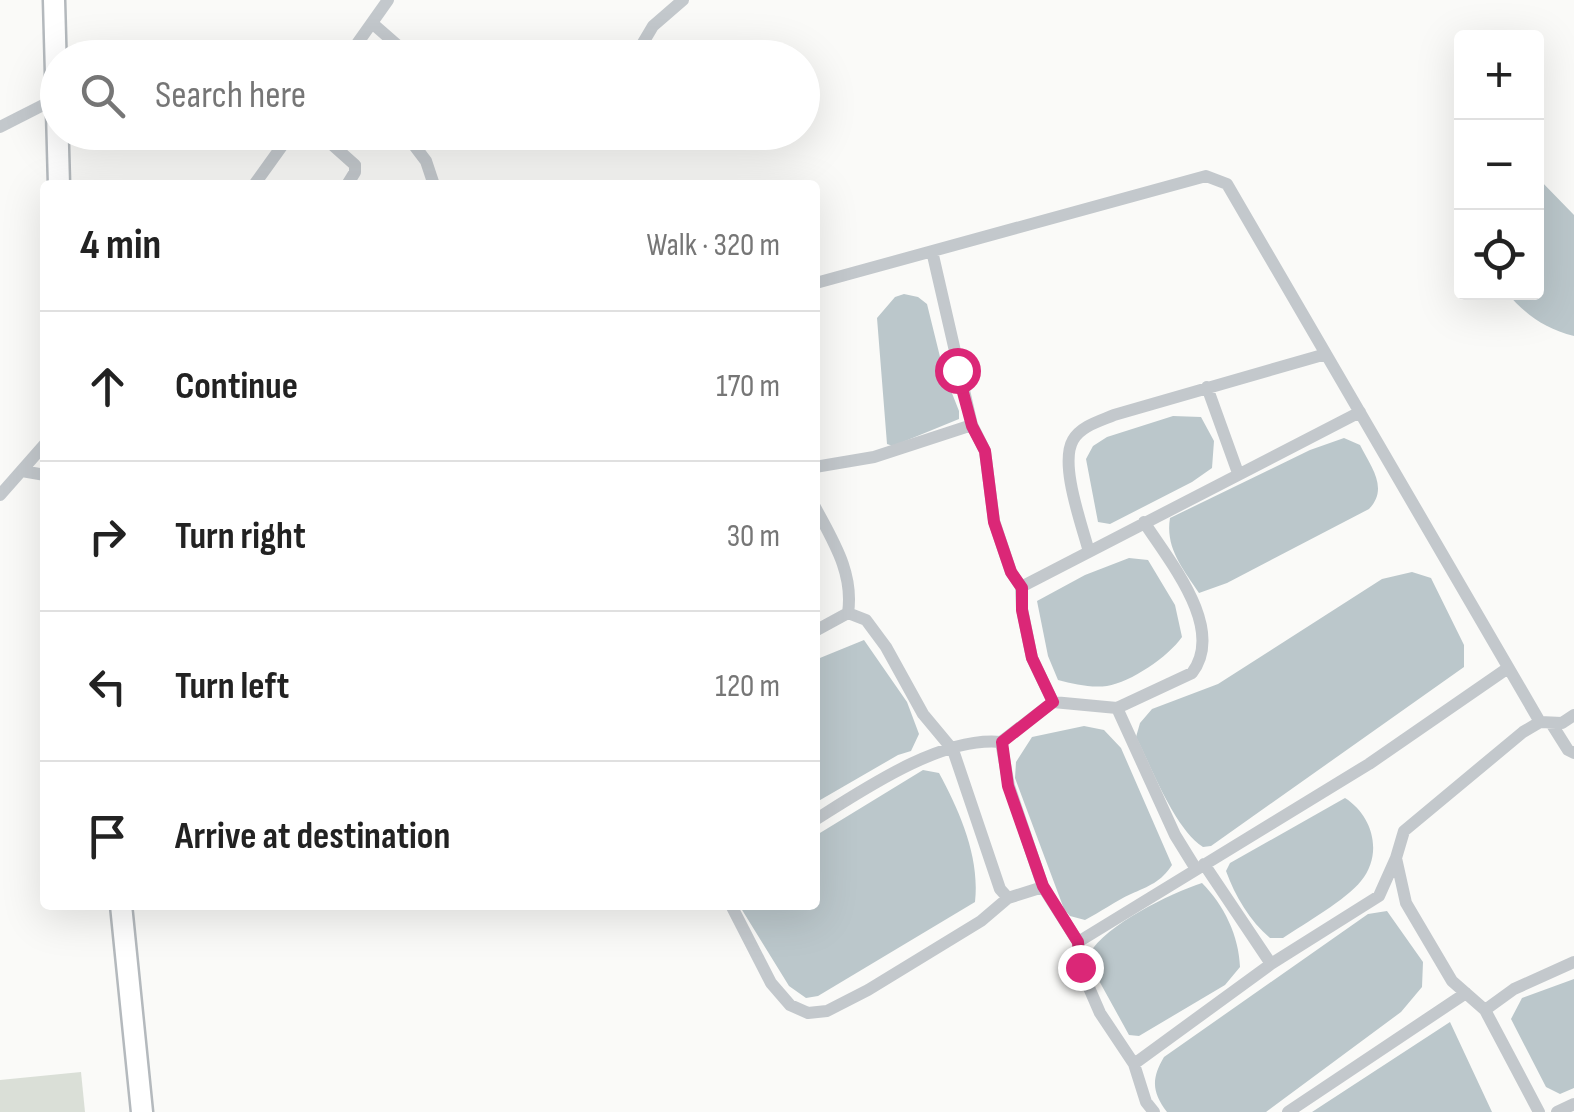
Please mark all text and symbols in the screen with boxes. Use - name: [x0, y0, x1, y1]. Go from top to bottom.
- map controls: [1454, 30, 1544, 300]
- button: +: [1454, 30, 1544, 120]
- search box: [40, 40, 820, 150]
- icon: search: [75, 68, 130, 123]
- text: Search here: [155, 73, 306, 118]
- button: −: [1454, 120, 1544, 210]
- button: locate: [1454, 210, 1544, 300]
- text: 4 min: [80, 220, 161, 271]
- text: Walk · 320 m: [646, 226, 780, 265]
- route start: [935, 348, 981, 394]
- icon: ahead: [80, 359, 135, 414]
- text: Continue: [175, 364, 298, 409]
- text: 170 m: [716, 367, 780, 406]
- icon: right: [80, 509, 135, 564]
- text: Turn right: [175, 514, 306, 559]
- text: 30 m: [727, 517, 780, 556]
- icon: left: [80, 659, 135, 714]
- text: Turn left: [175, 664, 289, 709]
- text: 120 m: [715, 667, 780, 706]
- icon: arrive: [80, 809, 135, 864]
- text: Arrive at destination: [175, 814, 450, 859]
- route end: [1058, 945, 1104, 991]

